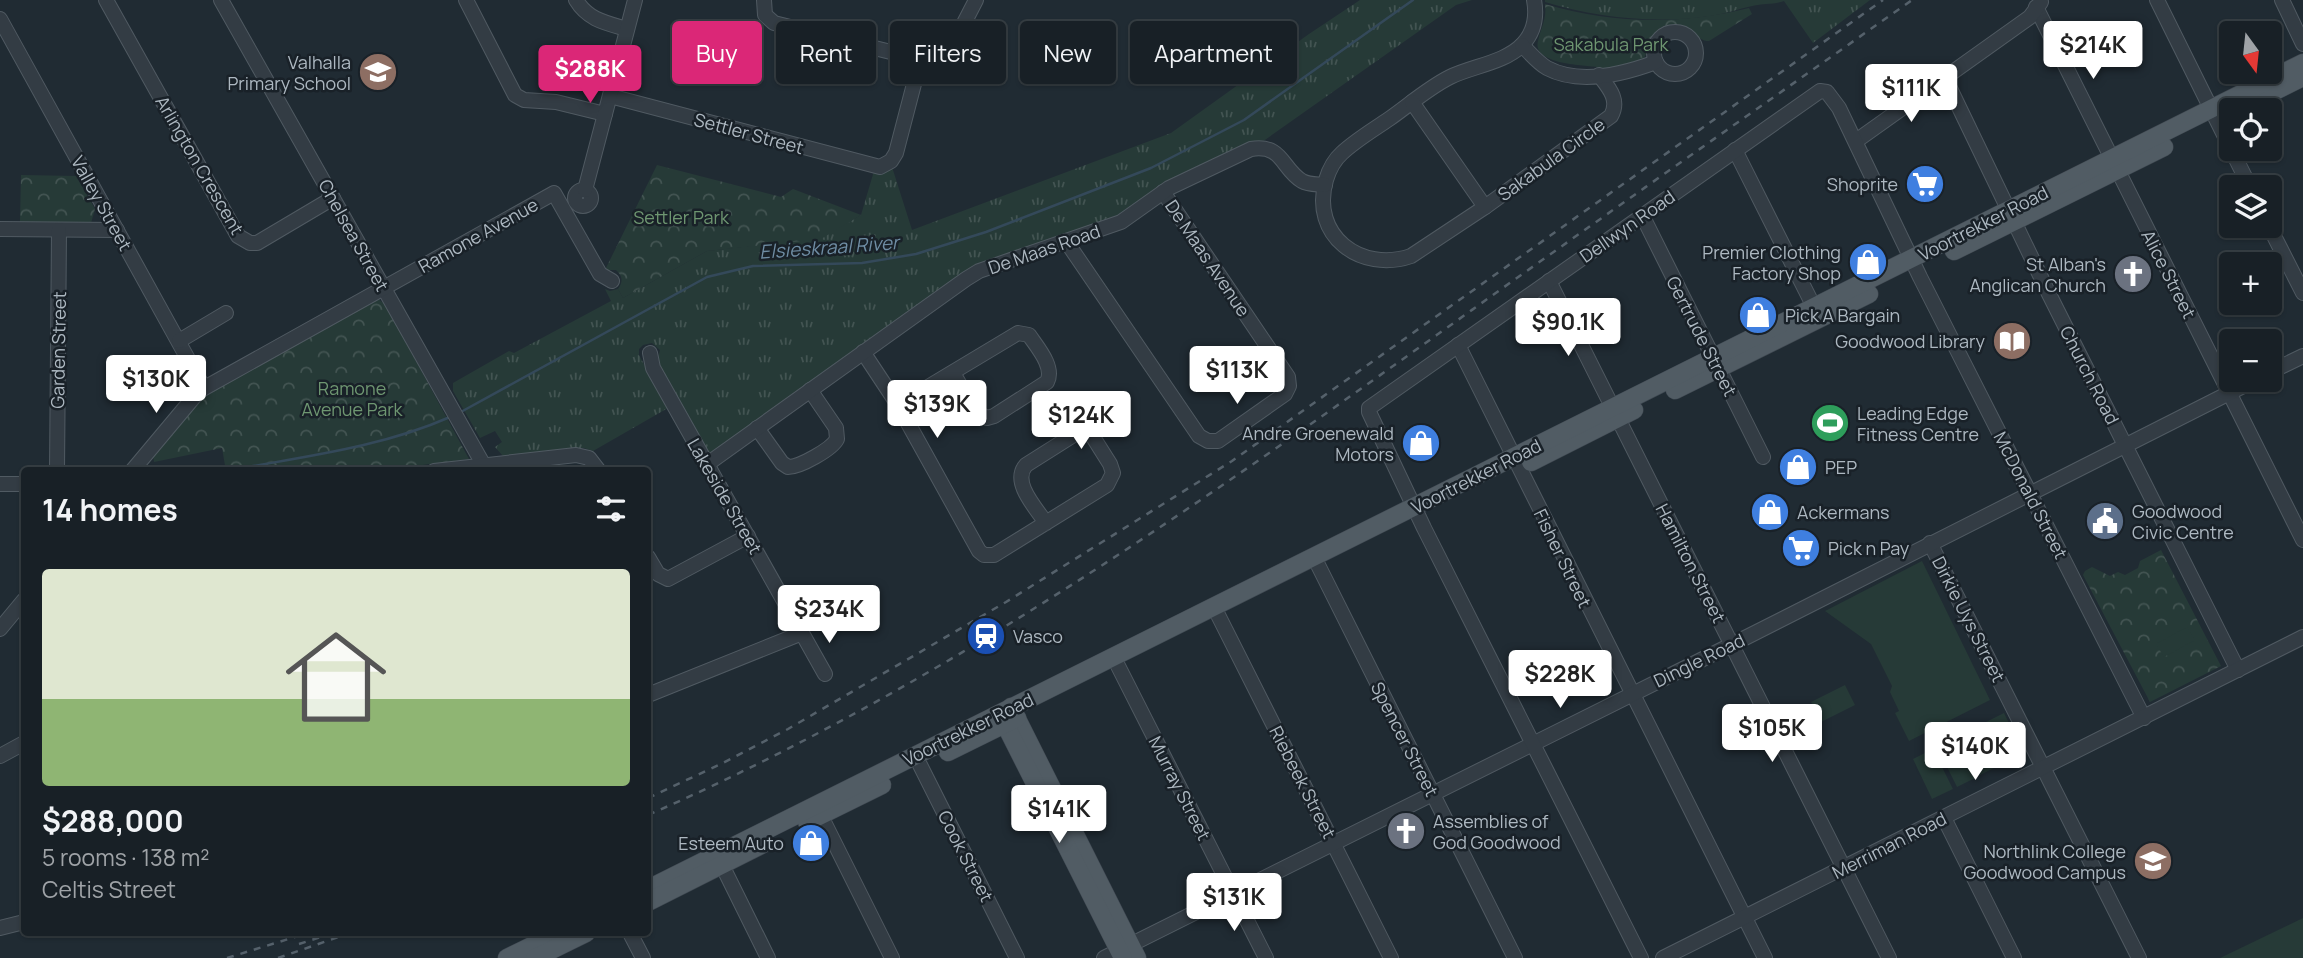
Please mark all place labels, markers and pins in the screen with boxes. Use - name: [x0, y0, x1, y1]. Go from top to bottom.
- pin: $214K: [2044, 22, 2142, 81]
- pin: $288K: [541, 46, 639, 105]
- place label: Valhalla Primary School: [227, 50, 351, 95]
- school or university icon: Valhalla Primary School: [357, 51, 399, 93]
- pin: $111K: [1862, 64, 1960, 124]
- supermarket icon: Shoprite: [1904, 163, 1946, 205]
- place label: Shoprite: [1827, 172, 1898, 196]
- place label: Premier Clothing Factory Shop: [1702, 240, 1841, 285]
- shop icon: Premier Clothing Factory Shop: [1847, 241, 1889, 283]
- place label: St Alban's Anglican Church: [1969, 252, 2106, 297]
- church icon: St Alban's Anglican Church: [2112, 253, 2154, 295]
- shop icon: Pick A Bargain: [1737, 294, 1779, 336]
- pin: $90.1K: [1511, 298, 1625, 358]
- place label: Pick A Bargain: [1785, 303, 1900, 327]
- library icon: Goodwood Library: [1991, 320, 2033, 362]
- place label: Goodwood Library: [1835, 329, 1985, 353]
- pin: $113K: [1188, 346, 1286, 406]
- pin: $130K: [107, 356, 205, 415]
- pin: $139K: [888, 380, 986, 440]
- pin: $124K: [1032, 392, 1130, 451]
- place label: Leading Edge Fitness Centre: [1857, 401, 1979, 446]
- sports icon: Leading Edge Fitness Centre: [1809, 402, 1851, 444]
- place label: Andre Groenewald Motors: [1242, 421, 1394, 466]
- shop icon: Andre Groenewald Motors: [1400, 422, 1442, 464]
- shop icon: PEP: [1777, 446, 1819, 488]
- place label: PEP: [1825, 455, 1857, 479]
- shop icon: Ackermans: [1749, 491, 1791, 533]
- place label: Goodwood Civic Centre: [2132, 499, 2234, 544]
- place label: Ackermans: [1797, 500, 1890, 524]
- public building icon: Goodwood Civic Centre: [2084, 500, 2126, 542]
- supermarket icon: Pick n Pay: [1780, 527, 1822, 569]
- place label: Pick n Pay: [1828, 536, 1910, 560]
- pin: $234K: [780, 586, 878, 645]
- station icon: Vasco: [965, 615, 1007, 657]
- place label: Vasco: [1013, 624, 1063, 648]
- pin: $228K: [1511, 650, 1609, 710]
- pin: $105K: [1723, 704, 1821, 764]
- pin: $140K: [1926, 722, 2024, 782]
- pin: $141K: [1010, 786, 1108, 845]
- place label: Assemblies of God Goodwood: [1433, 809, 1561, 854]
- church icon: Assemblies of God Goodwood: [1385, 810, 1427, 852]
- shop icon: Esteem Auto: [790, 822, 832, 864]
- place label: Esteem Auto: [678, 831, 784, 855]
- place label: Northlink College Goodwood Campus: [1963, 839, 2126, 884]
- school or university icon: Northlink College Goodwood Campus: [2132, 840, 2174, 882]
- pin: $131K: [1185, 874, 1283, 933]

